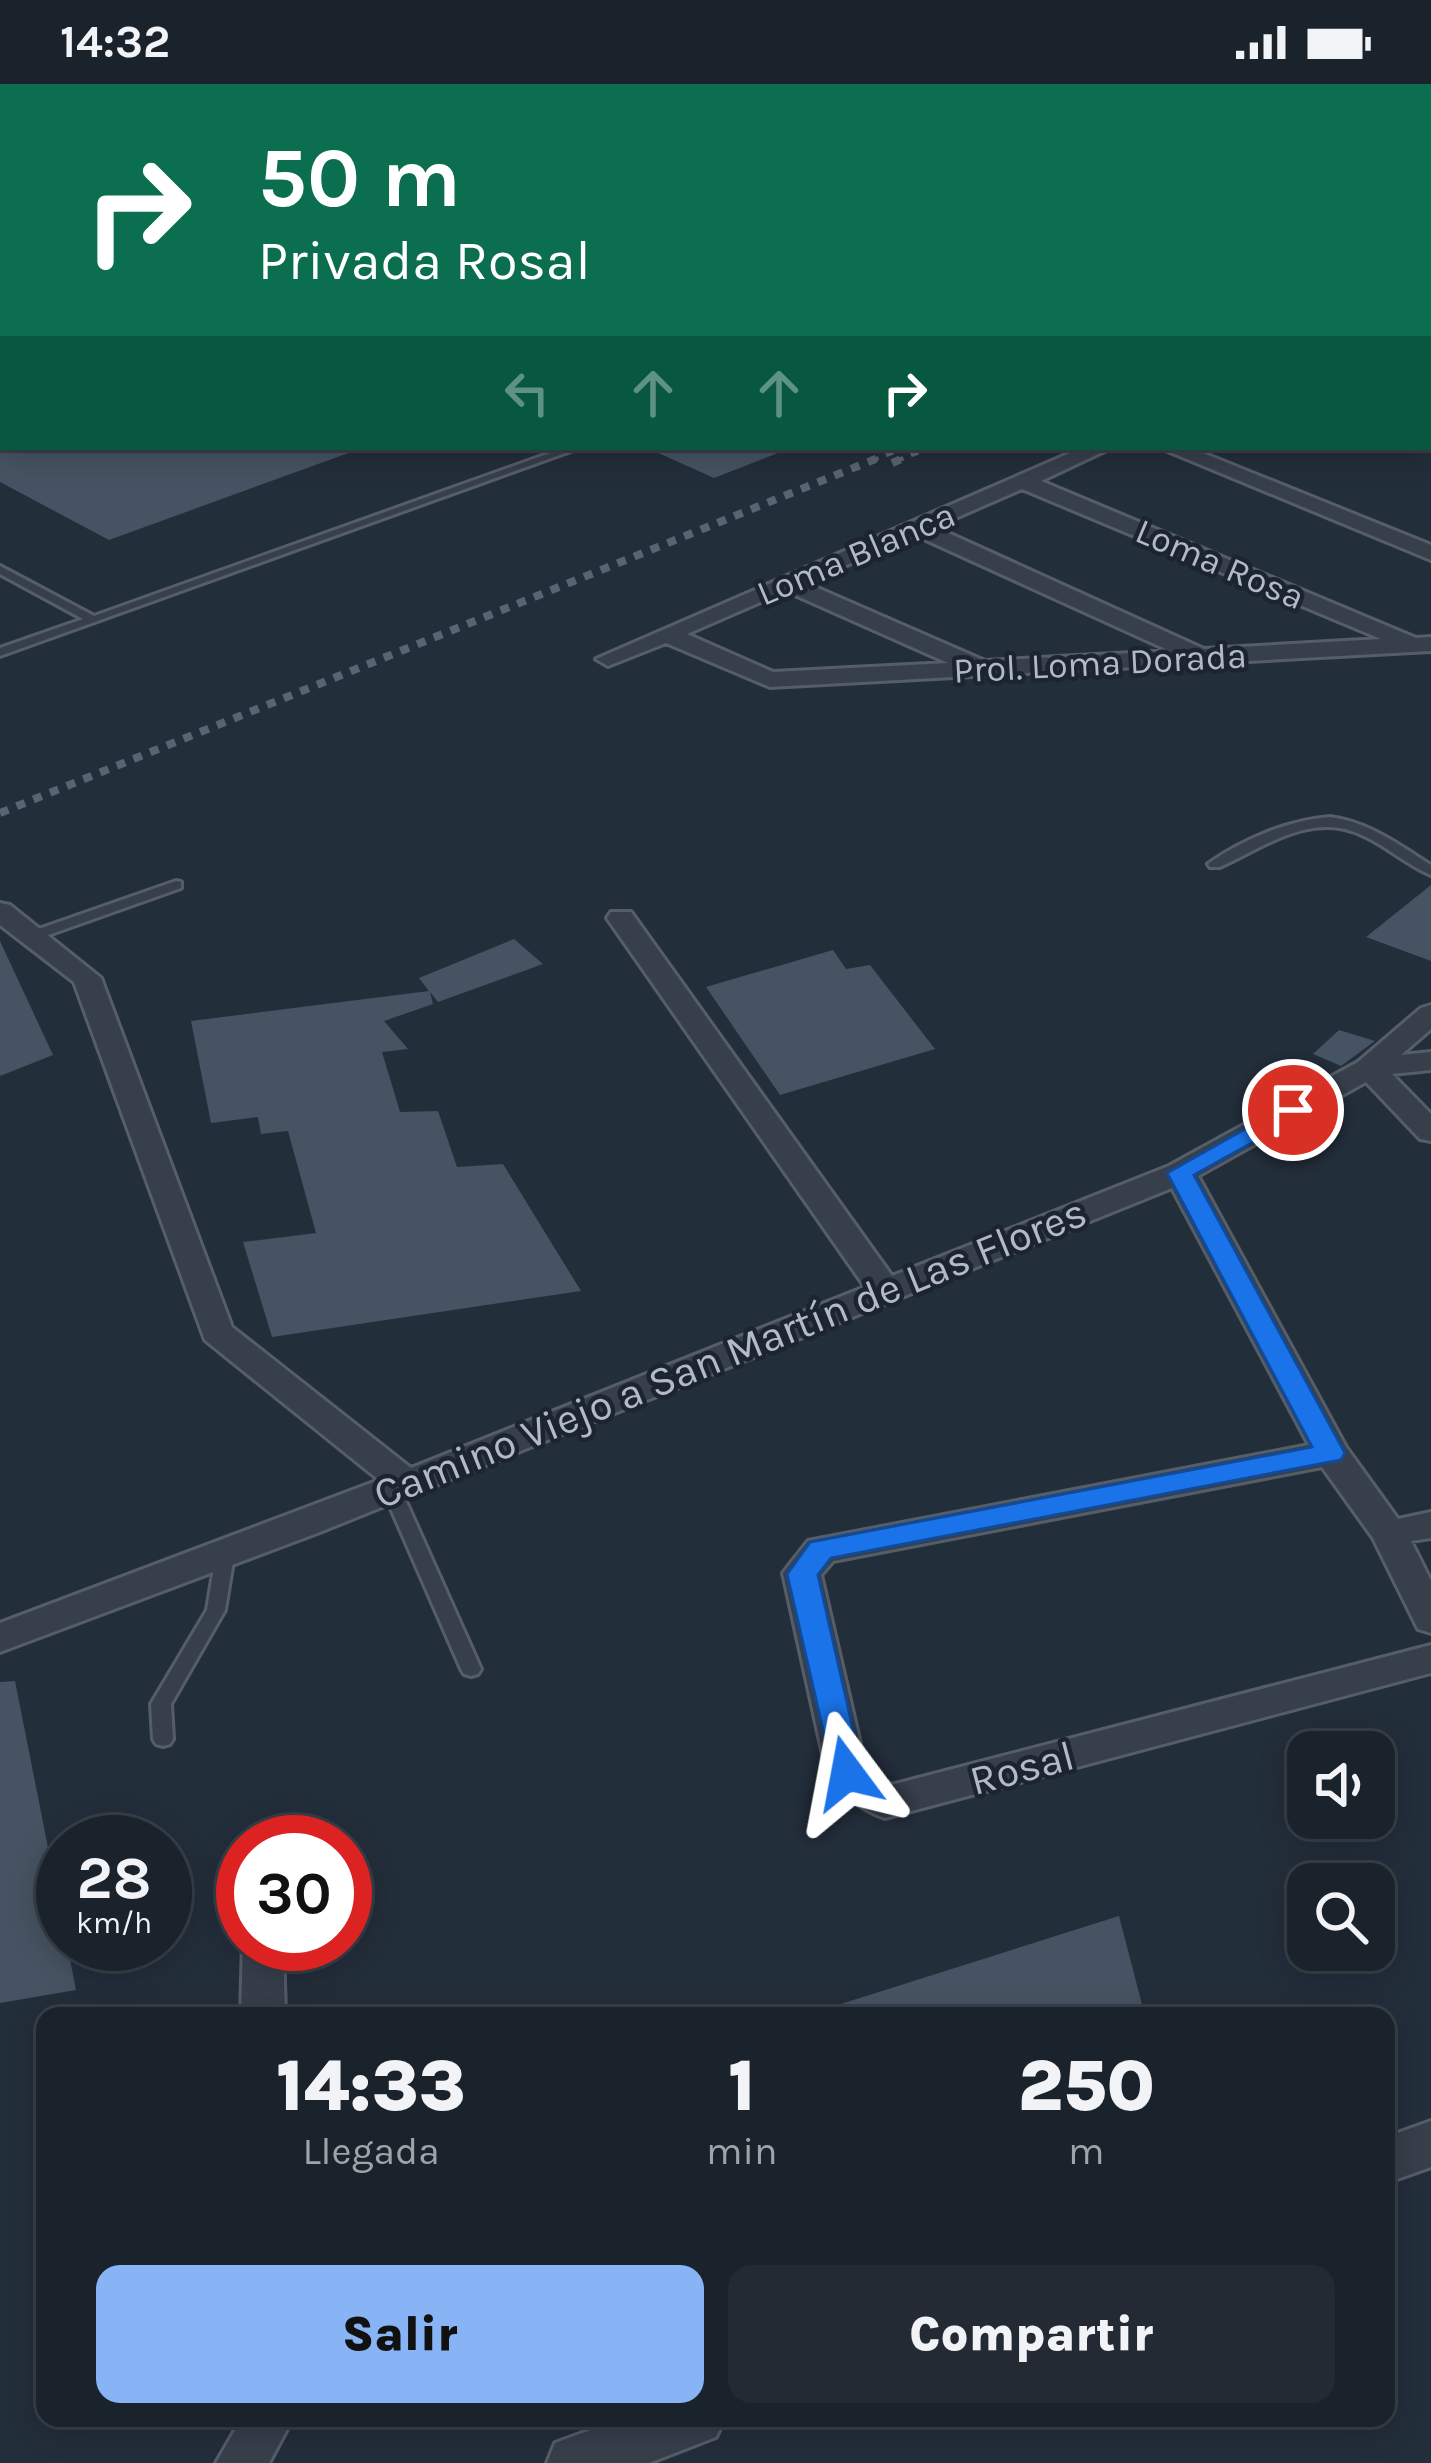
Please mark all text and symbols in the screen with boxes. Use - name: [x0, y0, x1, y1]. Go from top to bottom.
- text: 14:32: [60, 16, 170, 68]
- text: 50 m: [258, 129, 461, 227]
- icon: right: [60, 132, 216, 288]
- text: Privada Rosal: [258, 229, 591, 293]
- icon: left: [494, 360, 560, 426]
- icon: ahead: [620, 360, 686, 426]
- icon: ahead: [746, 360, 812, 426]
- icon: right: [872, 360, 938, 426]
- street label: Loma Blanca: [751, 493, 961, 615]
- street label: Loma Rosa: [1129, 510, 1311, 618]
- street label: Prol. Loma Dorada: [952, 634, 1248, 692]
- pin: [1242, 1059, 1344, 1161]
- icon: arrive: [1260, 1077, 1326, 1143]
- street label: Camino Viejo a San Martín de Las Flores: [366, 1187, 1094, 1519]
- position arrow: [784, 1710, 910, 1836]
- street label: Rosal: [965, 1730, 1079, 1806]
- map controls: [1287, 1731, 1395, 1971]
- button: sound: [1287, 1731, 1395, 1839]
- speed limit sign: 30: [216, 1815, 372, 1971]
- text: 28: [76, 1843, 152, 1913]
- button: search: [1287, 1863, 1395, 1971]
- text: km/h: [76, 1905, 152, 1941]
- text: 14:33: [276, 2044, 466, 2128]
- text: 1: [728, 2044, 756, 2128]
- text: 250: [1018, 2044, 1155, 2128]
- text: Llegada: [302, 2128, 440, 2174]
- text: min: [706, 2128, 778, 2174]
- text: m: [1068, 2128, 1105, 2174]
- button: Salir: [96, 2265, 704, 2403]
- button: Compartir: [728, 2265, 1335, 2403]

